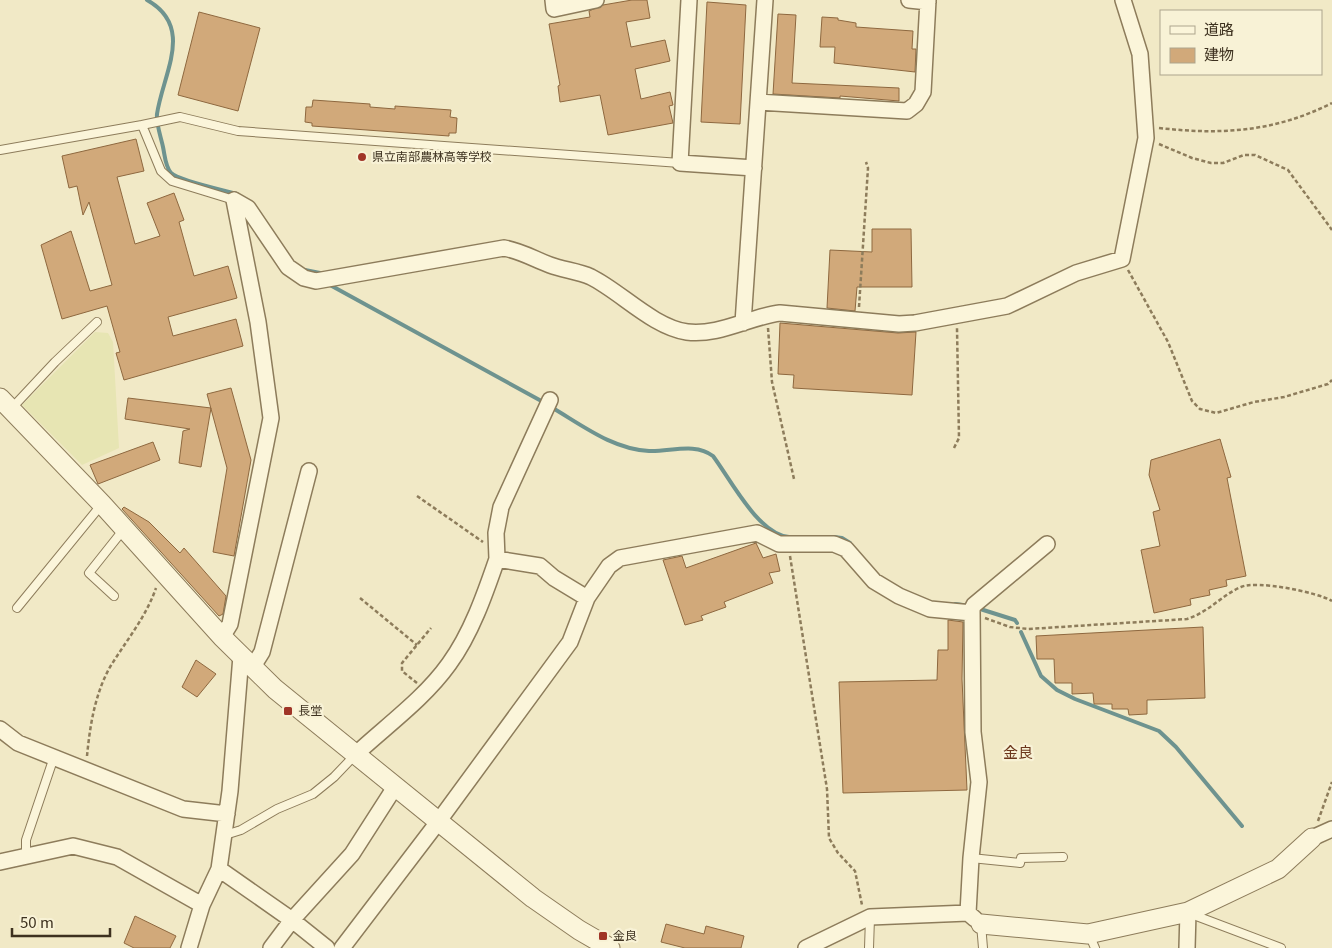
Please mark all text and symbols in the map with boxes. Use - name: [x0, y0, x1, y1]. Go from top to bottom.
- legend: [1160, 10, 1322, 75]
- text: 道路: [1204, 18, 1234, 39]
- text: 建物: [1204, 43, 1234, 64]
- place label: 県立南部農林高等学校: [372, 147, 492, 164]
- marker: 県立南部農林高等学校: [356, 151, 368, 163]
- place label: 長堂: [298, 701, 322, 718]
- marker: 長堂: [282, 705, 294, 717]
- district label: 金良: [1003, 741, 1033, 762]
- scale bar: [12, 906, 110, 938]
- text: 50 m: [20, 911, 54, 932]
- place label: 金良: [613, 926, 637, 943]
- marker: 金良: [597, 930, 609, 942]

